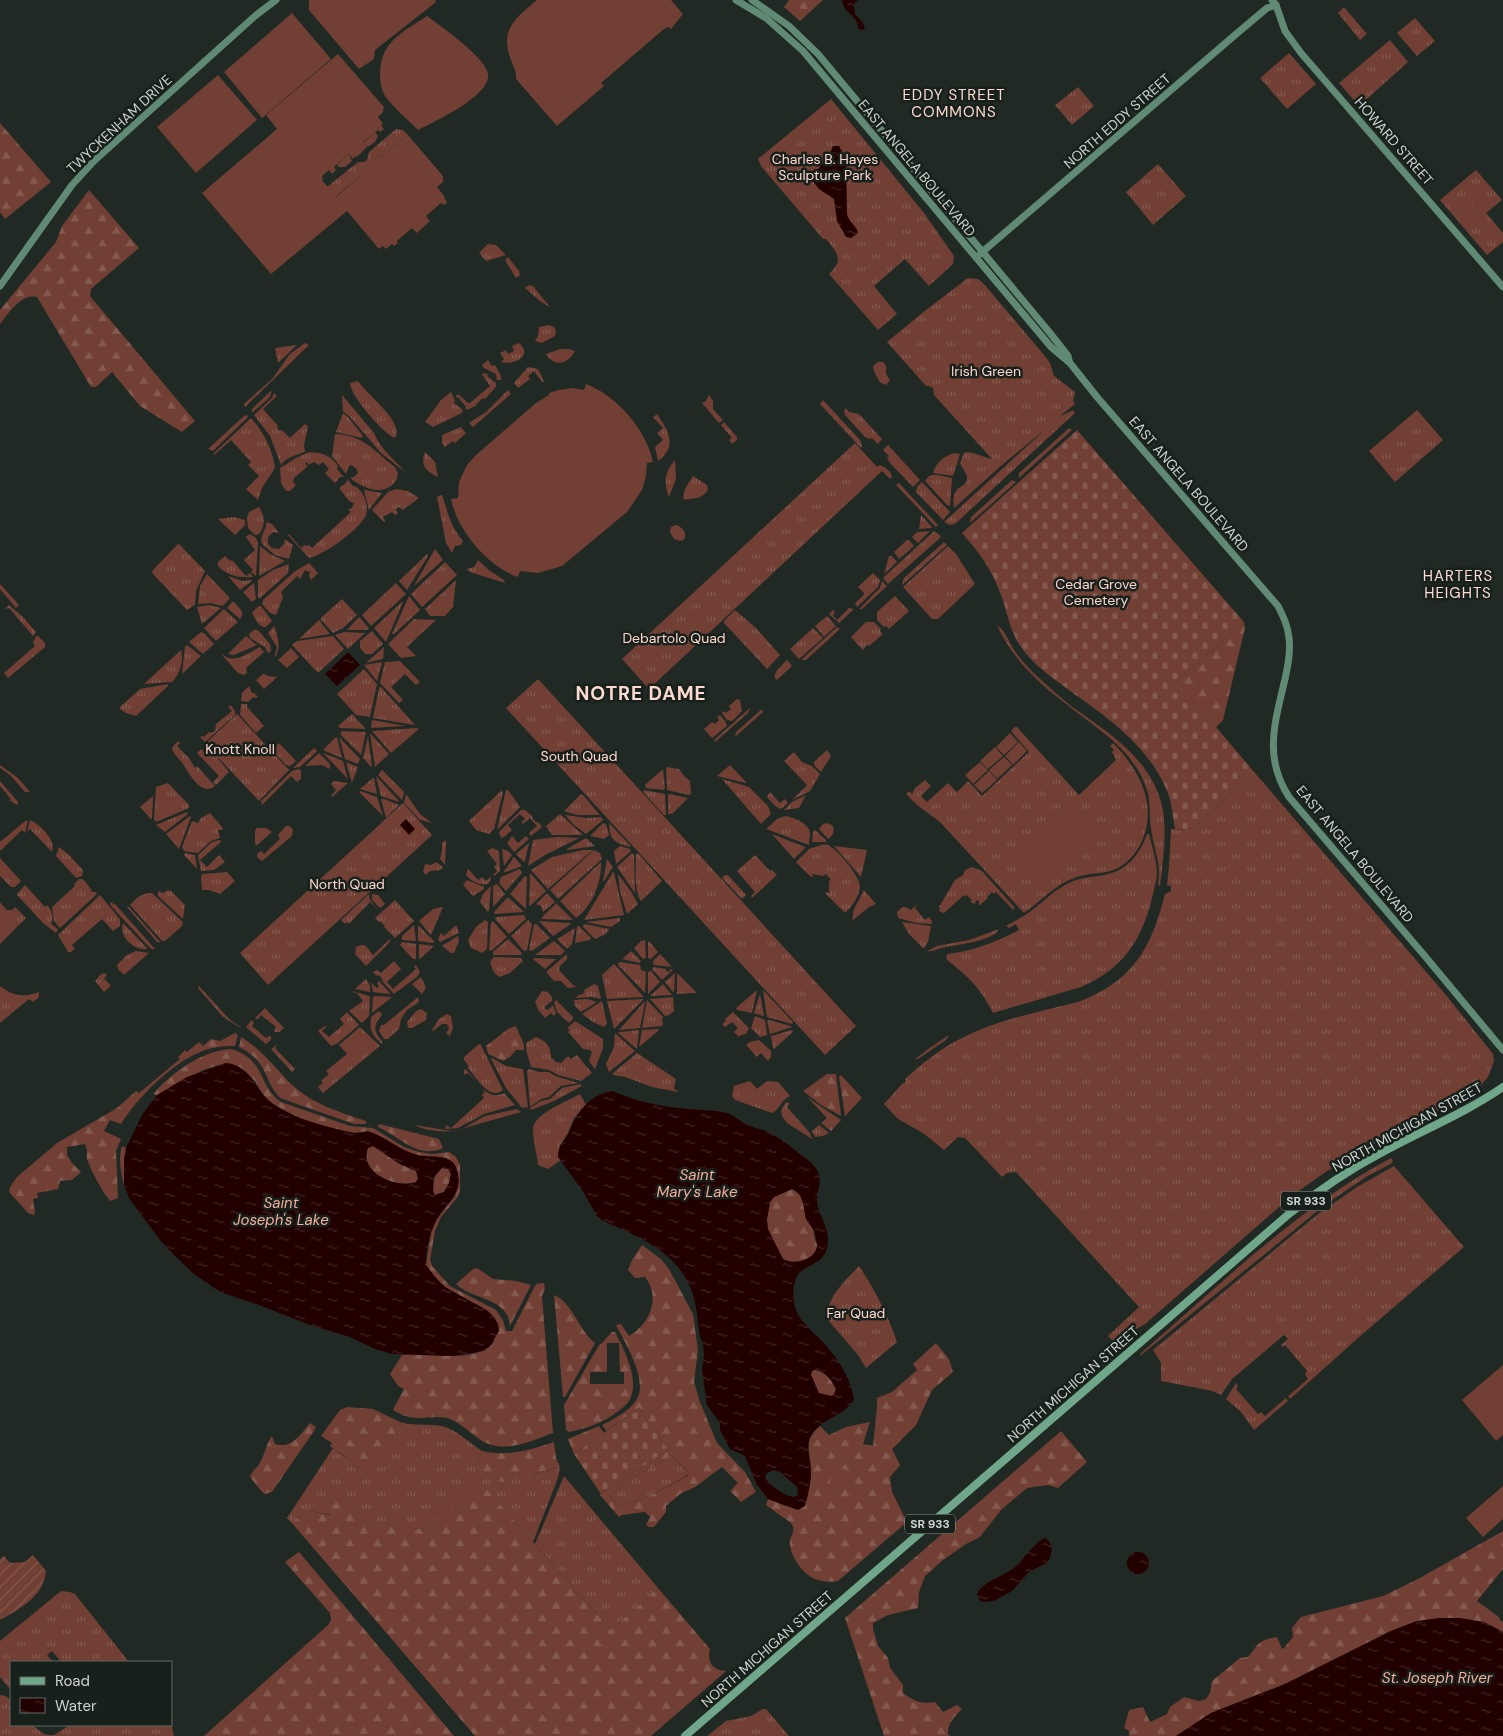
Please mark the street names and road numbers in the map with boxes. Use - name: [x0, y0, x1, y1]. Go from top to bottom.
- street label: TWYCKENHAM DRIVE: [63, 70, 175, 177]
- street label: NORTH EDDY STREET: [1060, 70, 1174, 172]
- street label: HOWARD STREET: [1351, 93, 1437, 189]
- street label: EAST ANGELA BOULEVARD: [854, 96, 980, 240]
- street label: EAST ANGELA BOULEVARD: [1125, 413, 1253, 555]
- street label: EAST ANGELA BOULEVARD: [1292, 782, 1418, 926]
- street label: NORTH MICHIGAN STREET: [1329, 1078, 1485, 1176]
- road number: SR 933: [1281, 1192, 1331, 1210]
- street label: NORTH MICHIGAN STREET: [1003, 1322, 1143, 1446]
- road number: SR 933: [905, 1515, 955, 1534]
- street label: NORTH MICHIGAN STREET: [697, 1587, 837, 1711]

